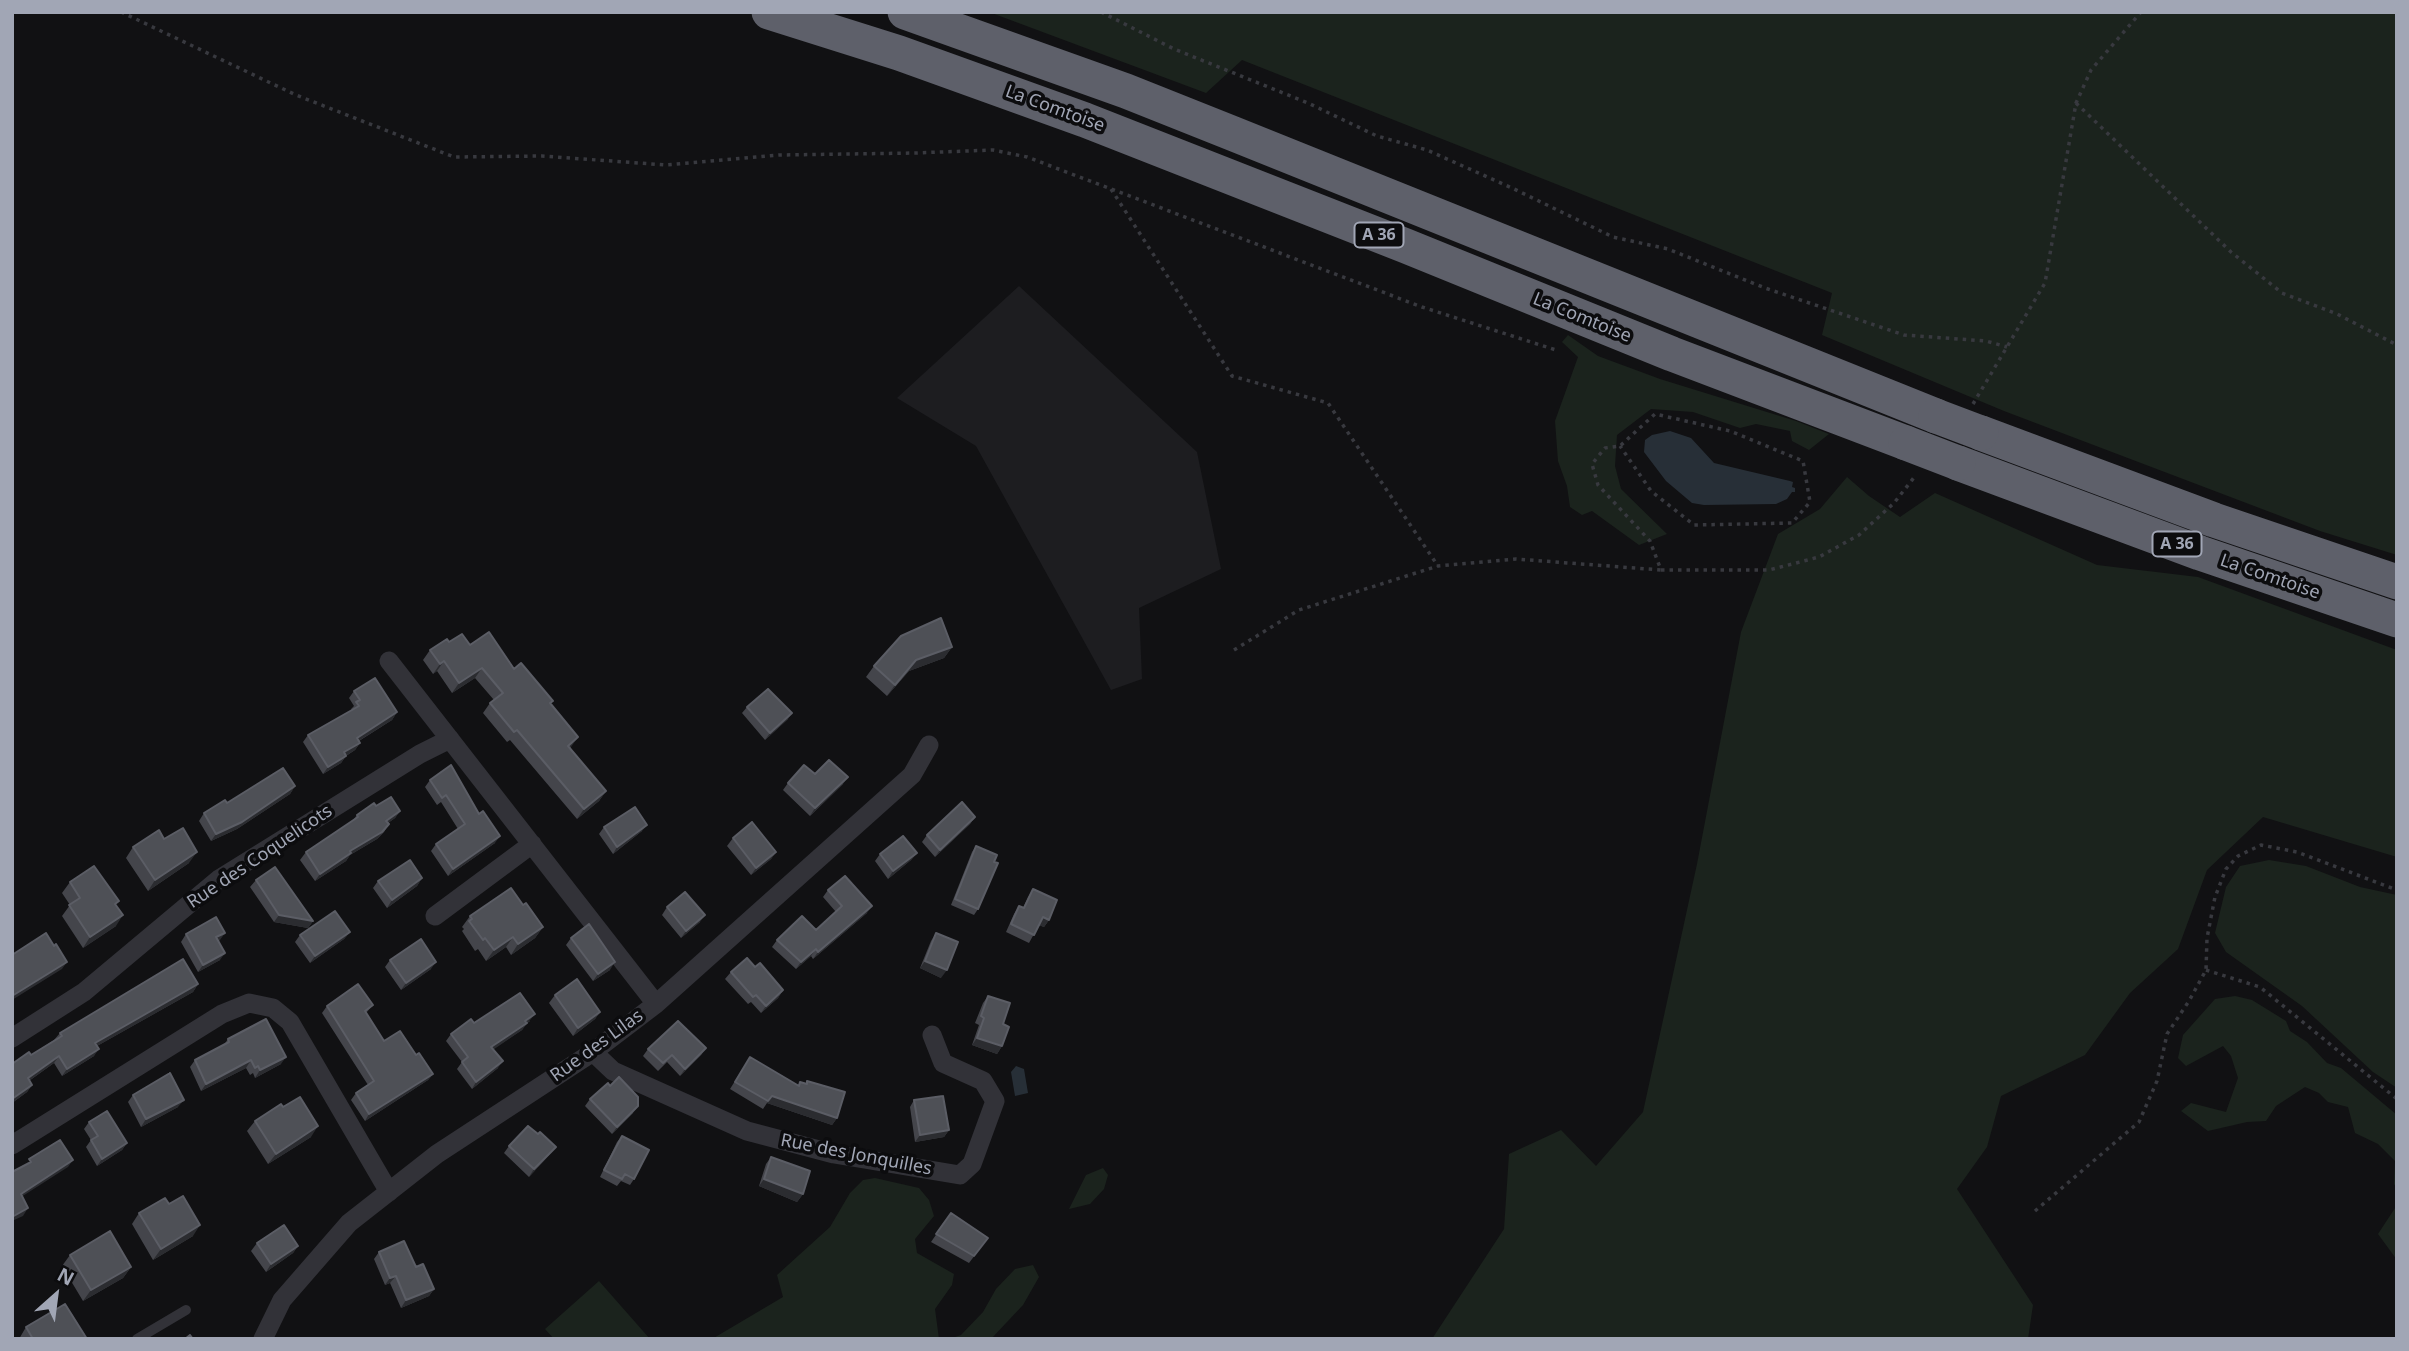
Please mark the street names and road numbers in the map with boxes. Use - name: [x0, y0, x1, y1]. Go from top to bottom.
- street label: La Comtoise: [1002, 81, 1108, 137]
- road number: A 36: [1354, 222, 1404, 247]
- street label: La Comtoise: [1530, 288, 1634, 348]
- road number: A 36: [2152, 531, 2202, 556]
- street label: La Comtoise: [2217, 550, 2323, 604]
- street label: Rue des Coquelicots: [183, 800, 337, 914]
- street label: Rue des Lilas: [547, 1005, 647, 1087]
- street label: Rue des Jonquilles: [779, 1130, 933, 1180]

